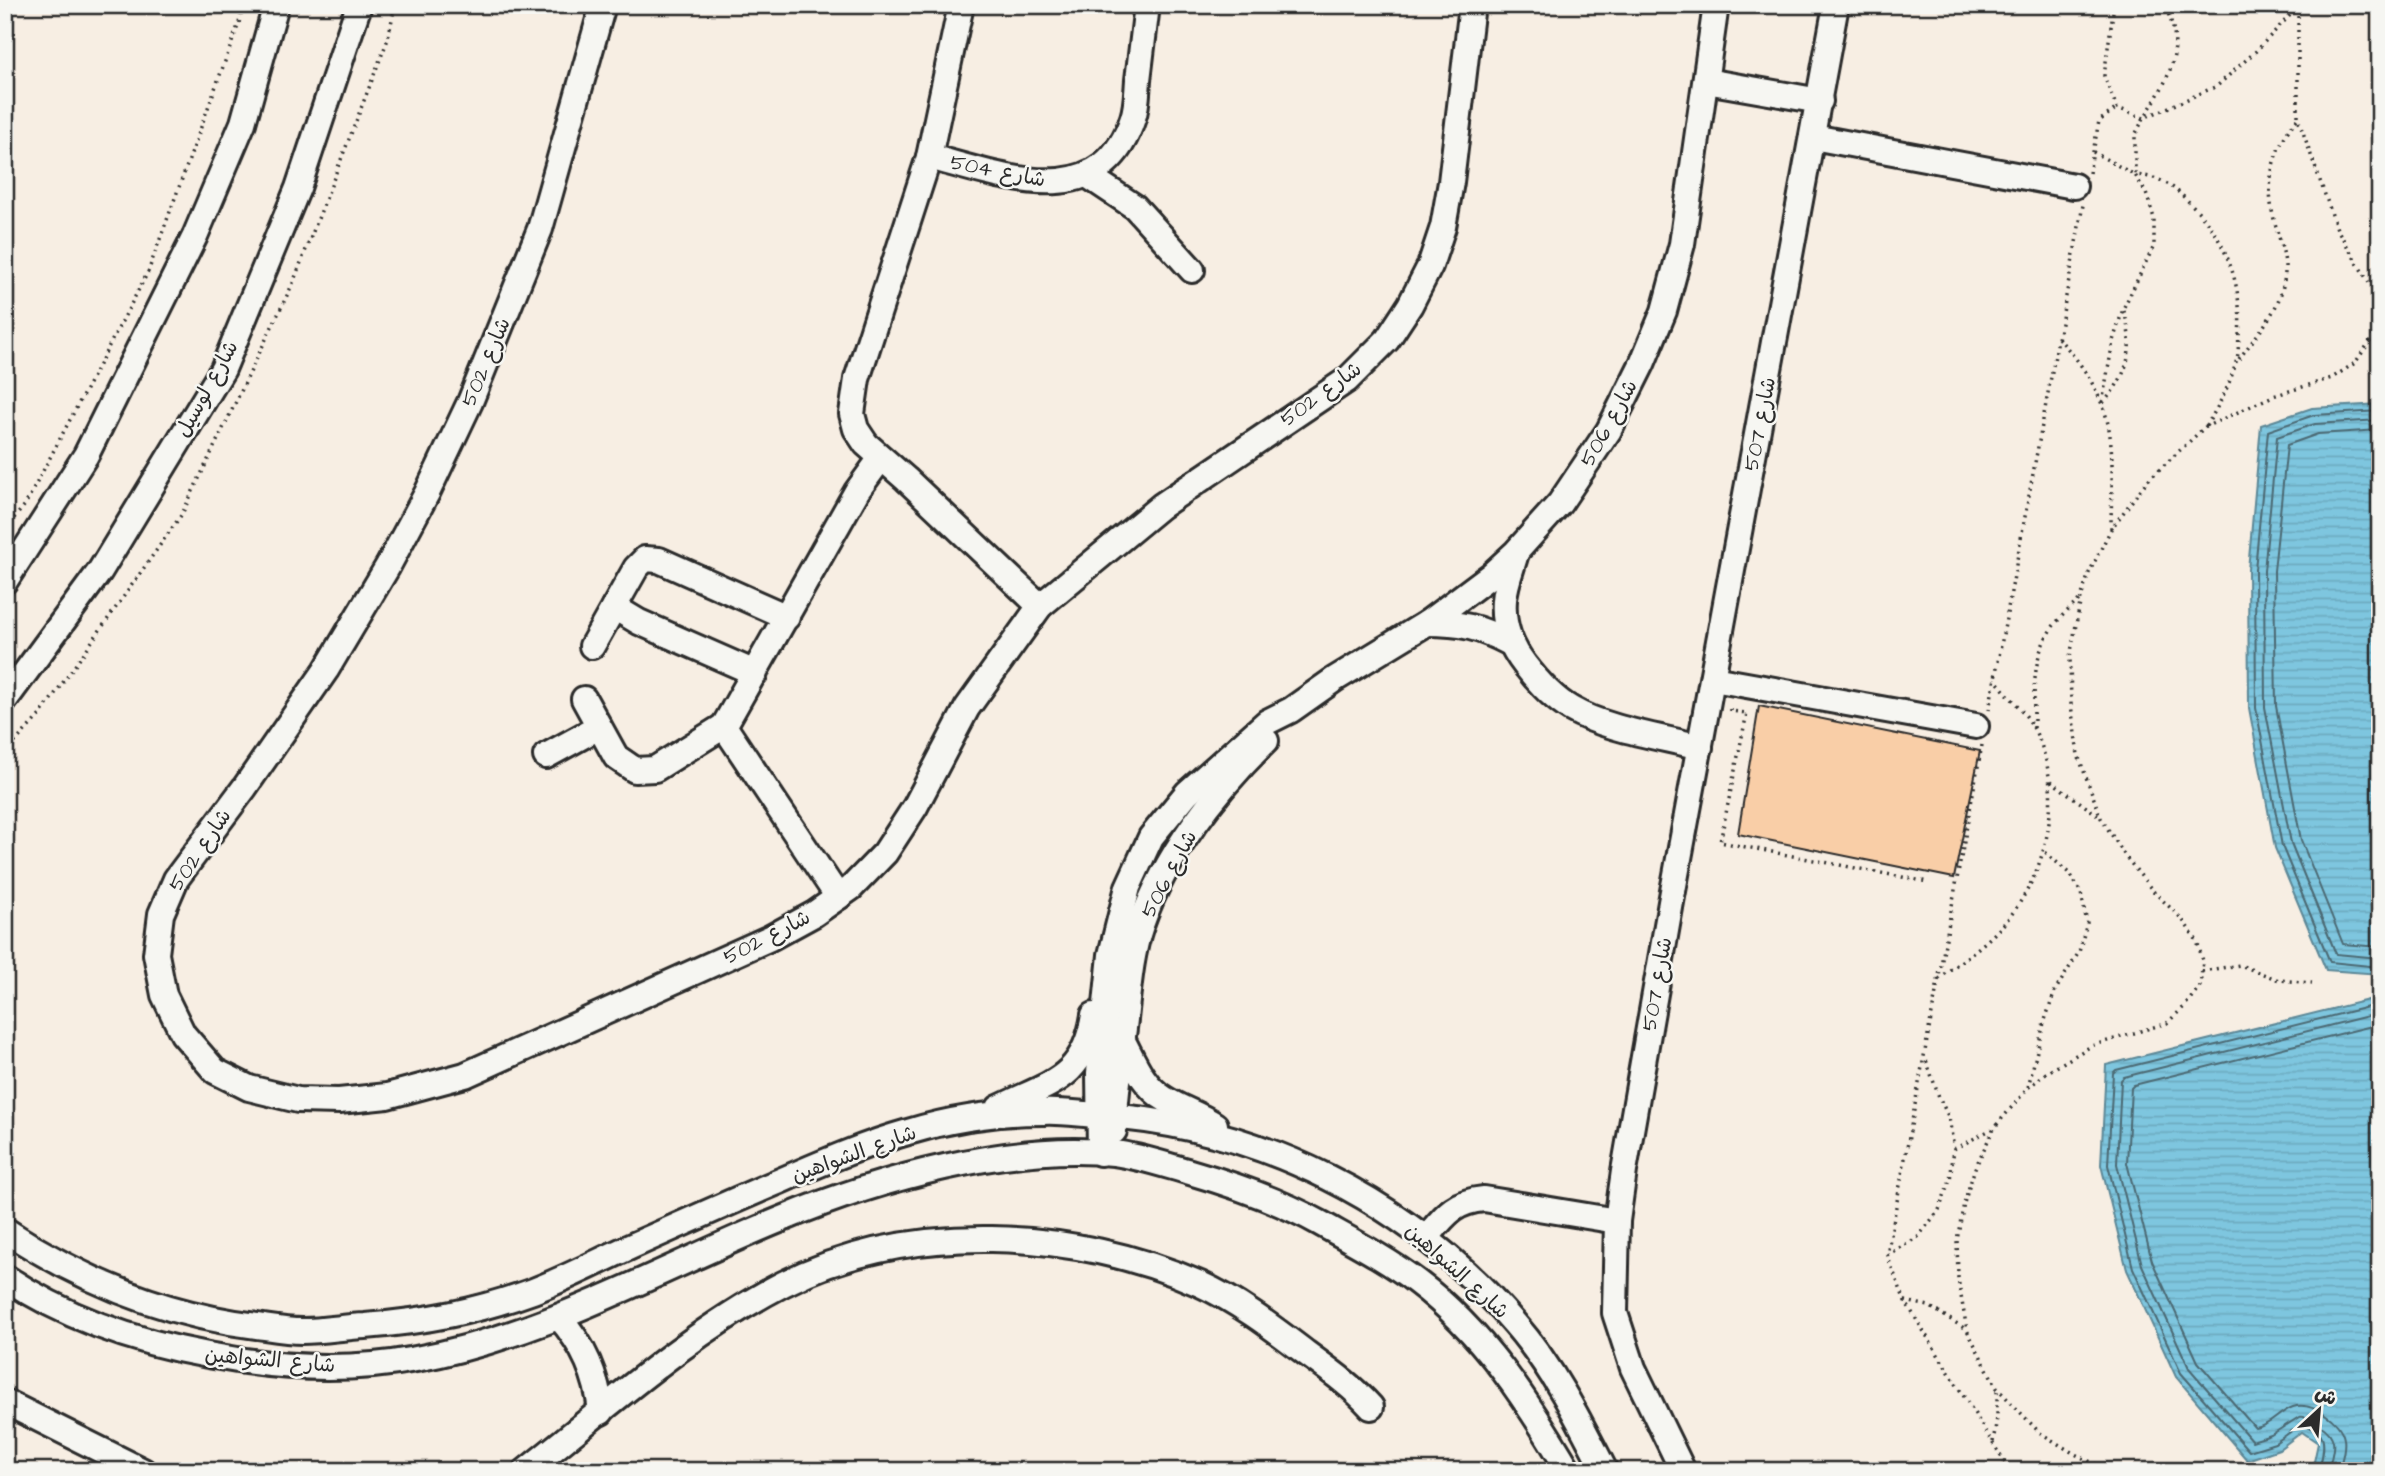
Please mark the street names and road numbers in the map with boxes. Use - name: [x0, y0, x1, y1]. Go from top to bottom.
- street label: شارع 504: [948, 148, 1048, 194]
- street label: شارع 502: [454, 313, 518, 411]
- street label: شارع لوسيل: [169, 335, 245, 443]
- street label: شارع 502: [1274, 355, 1368, 433]
- street label: شارع 506: [1573, 374, 1645, 472]
- street label: شارع 507: [1737, 375, 1783, 473]
- street label: شارع 502: [162, 803, 238, 897]
- street label: شارع 506: [1134, 825, 1204, 923]
- street label: شارع 502: [719, 903, 815, 971]
- street label: شارع 507: [1634, 935, 1680, 1033]
- street label: شارع الشواهين: [788, 1118, 920, 1190]
- street label: شارع الشواهين: [1399, 1216, 1515, 1326]
- street label: شارع الشواهين: [204, 1340, 336, 1380]

